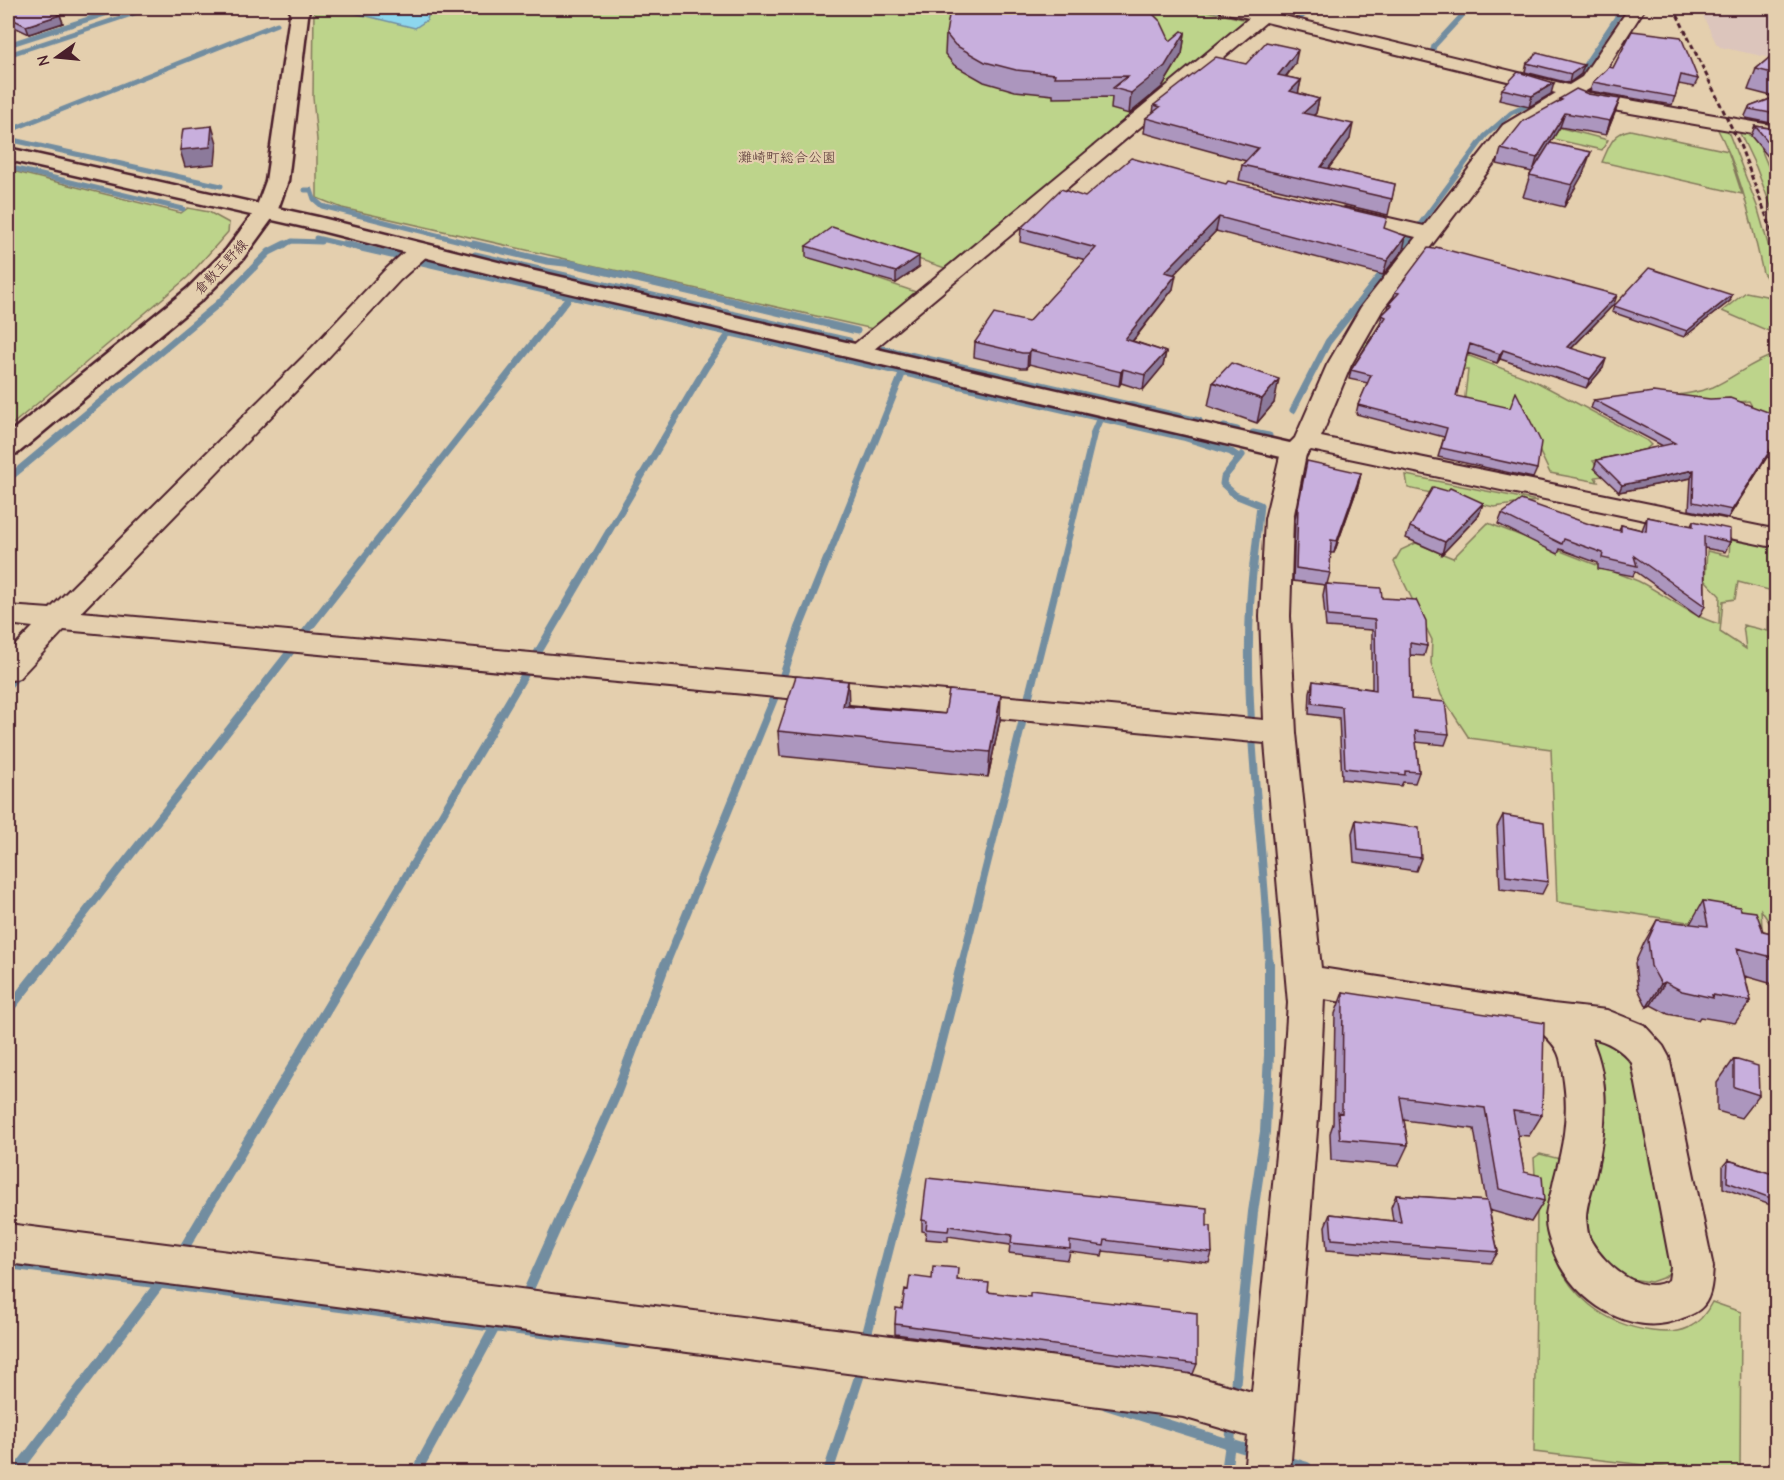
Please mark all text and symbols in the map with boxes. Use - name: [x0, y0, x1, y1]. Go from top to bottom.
- north arrow: [27, 27, 87, 87]
- text: N: [33, 53, 54, 68]
- park label: 灘崎町総合公園: [738, 149, 836, 166]
- street label: 倉敷玉野線: [191, 236, 251, 298]

